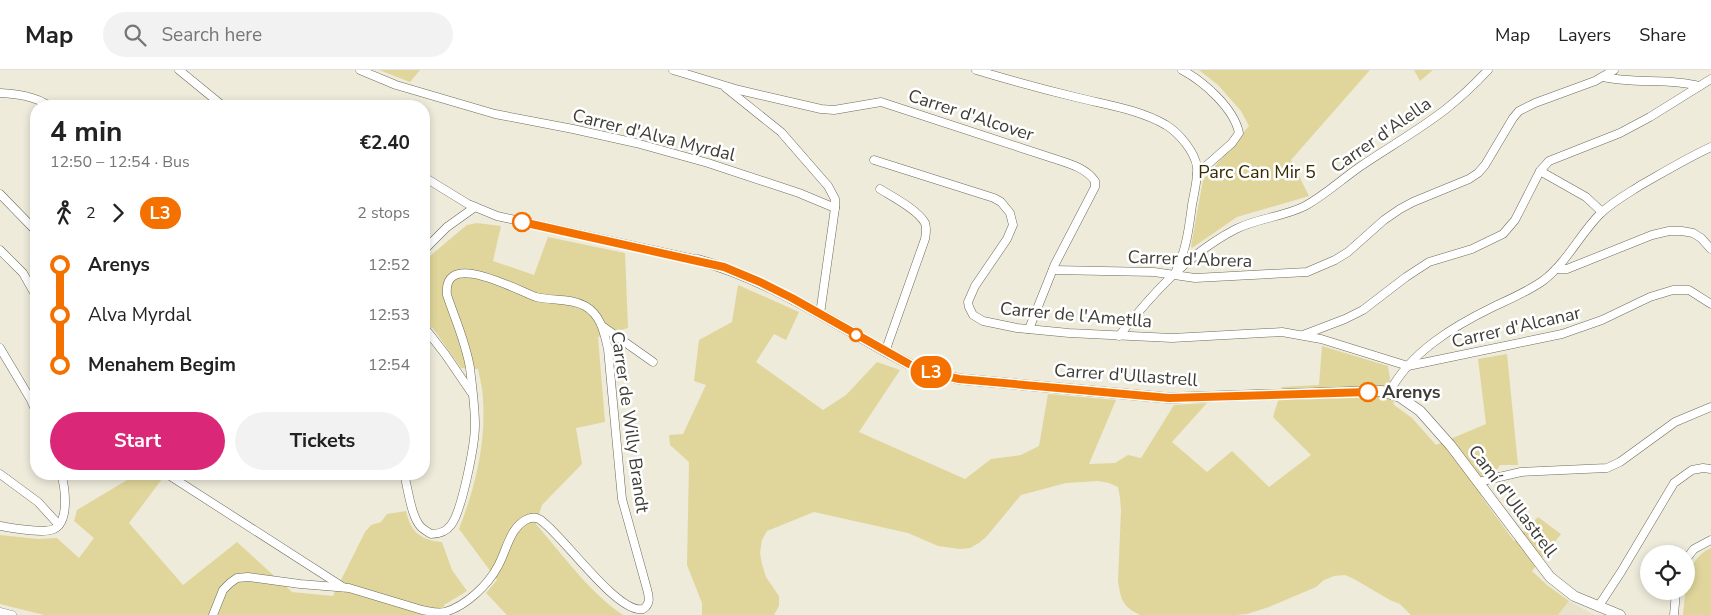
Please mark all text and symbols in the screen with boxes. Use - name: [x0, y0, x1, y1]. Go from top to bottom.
- search box: [103, 12, 453, 57]
- text: Map: [25, 19, 73, 51]
- icon: search: [121, 21, 149, 49]
- text: Search here: [161, 22, 262, 48]
- text: Map: [1495, 23, 1530, 47]
- text: Layers: [1558, 23, 1611, 47]
- text: Share: [1639, 23, 1686, 47]
- street label: Carrer d'Alcover: [905, 83, 1037, 147]
- street label: Carrer d'Alella: [1326, 92, 1436, 178]
- street label: Carrer d'Alva Myrdal: [570, 103, 739, 167]
- text: 4 min: [50, 113, 122, 151]
- text: €2.40: [360, 130, 410, 156]
- text: 12:50 – 12:54 · Bus: [50, 151, 190, 173]
- park label: Parc Can Mir 5: [1198, 160, 1316, 184]
- icon: walk: [50, 199, 78, 227]
- icon: forward: [104, 199, 132, 227]
- text: L3: [150, 201, 171, 225]
- text: 2: [86, 202, 96, 224]
- text: 2 stops: [357, 202, 410, 224]
- unlabelled marker: [512, 212, 532, 232]
- street label: Carrer d'Abrera: [1127, 245, 1253, 273]
- text: Arenys: [88, 252, 150, 278]
- text: 12:52: [368, 254, 410, 276]
- street label: Carrer de l'Ametlla: [999, 296, 1153, 334]
- street label: Carrer d'Alcanar: [1449, 300, 1583, 353]
- text: Alva Myrdal: [88, 302, 191, 328]
- text: 12:53: [368, 304, 410, 326]
- unlabelled marker: [849, 328, 863, 342]
- street label: Carrer de Willy Brandt: [605, 330, 655, 515]
- text: Menahem Begim: [88, 352, 236, 378]
- text: 12:54: [368, 354, 410, 376]
- line badge: L3: [908, 356, 954, 388]
- street label: Carrer d'Ullastrell: [1053, 358, 1199, 392]
- text: L3: [921, 360, 941, 384]
- place label: Arenys: [1382, 380, 1441, 404]
- marker: Arenys: [1358, 382, 1378, 402]
- button: Start: [50, 412, 225, 470]
- button: Tickets: [235, 412, 410, 470]
- street label: Camí d'Ullastrell: [1463, 440, 1564, 563]
- map controls: [1640, 545, 1695, 600]
- button: locate: [1640, 545, 1695, 600]

